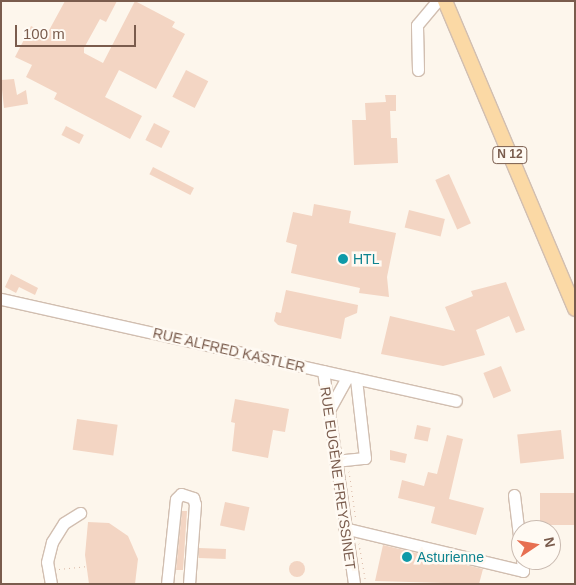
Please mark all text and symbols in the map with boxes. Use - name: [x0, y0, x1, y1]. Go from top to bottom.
- scale bar: [18, 15, 139, 47]
- text: 100 m: [23, 25, 65, 42]
- road number: N 12: [491, 146, 529, 164]
- place label: HTL: [353, 251, 379, 267]
- marker: HTL: [337, 253, 349, 265]
- street label: RUE ALFRED KASTLER: [151, 324, 307, 376]
- street label: RUE EUGÈNE FREYSSINET: [317, 386, 359, 570]
- north arrow: [511, 520, 561, 570]
- text: N: [541, 535, 559, 549]
- place label: Asturienne: [417, 549, 484, 565]
- marker: Asturienne: [401, 551, 413, 563]

